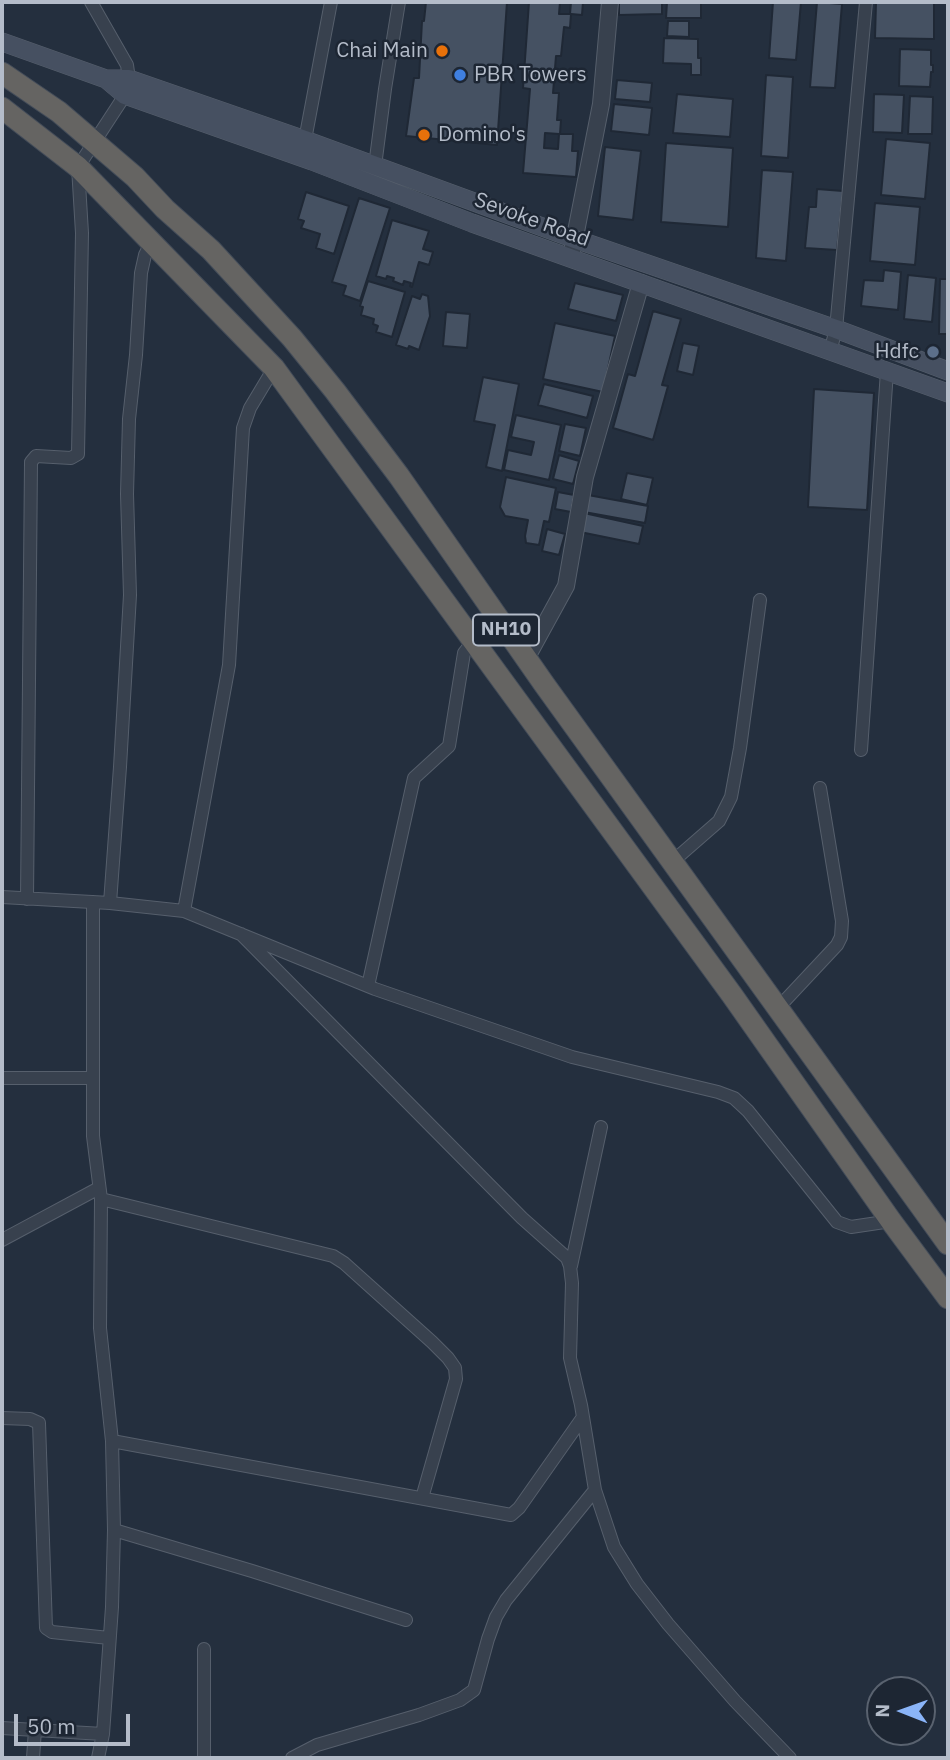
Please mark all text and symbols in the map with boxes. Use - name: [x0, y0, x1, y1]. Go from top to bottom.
- place label: Chai Main: [336, 38, 428, 64]
- marker: Chai Main: [434, 43, 450, 59]
- place label: PBR Towers: [474, 62, 587, 88]
- marker: PBR Towers: [452, 67, 468, 83]
- place label: Domino's: [438, 122, 526, 148]
- marker: Domino's: [416, 127, 432, 143]
- street label: Sevoke Road: [471, 187, 593, 253]
- place label: Hdfc: [875, 339, 919, 365]
- marker: Hdfc: [925, 344, 941, 360]
- road number: NH10: [473, 614, 539, 646]
- north arrow: [866, 1676, 936, 1746]
- scale bar: [18, 1700, 133, 1744]
- text: N: [870, 1704, 894, 1718]
- text: 50 m: [27, 1712, 76, 1740]

